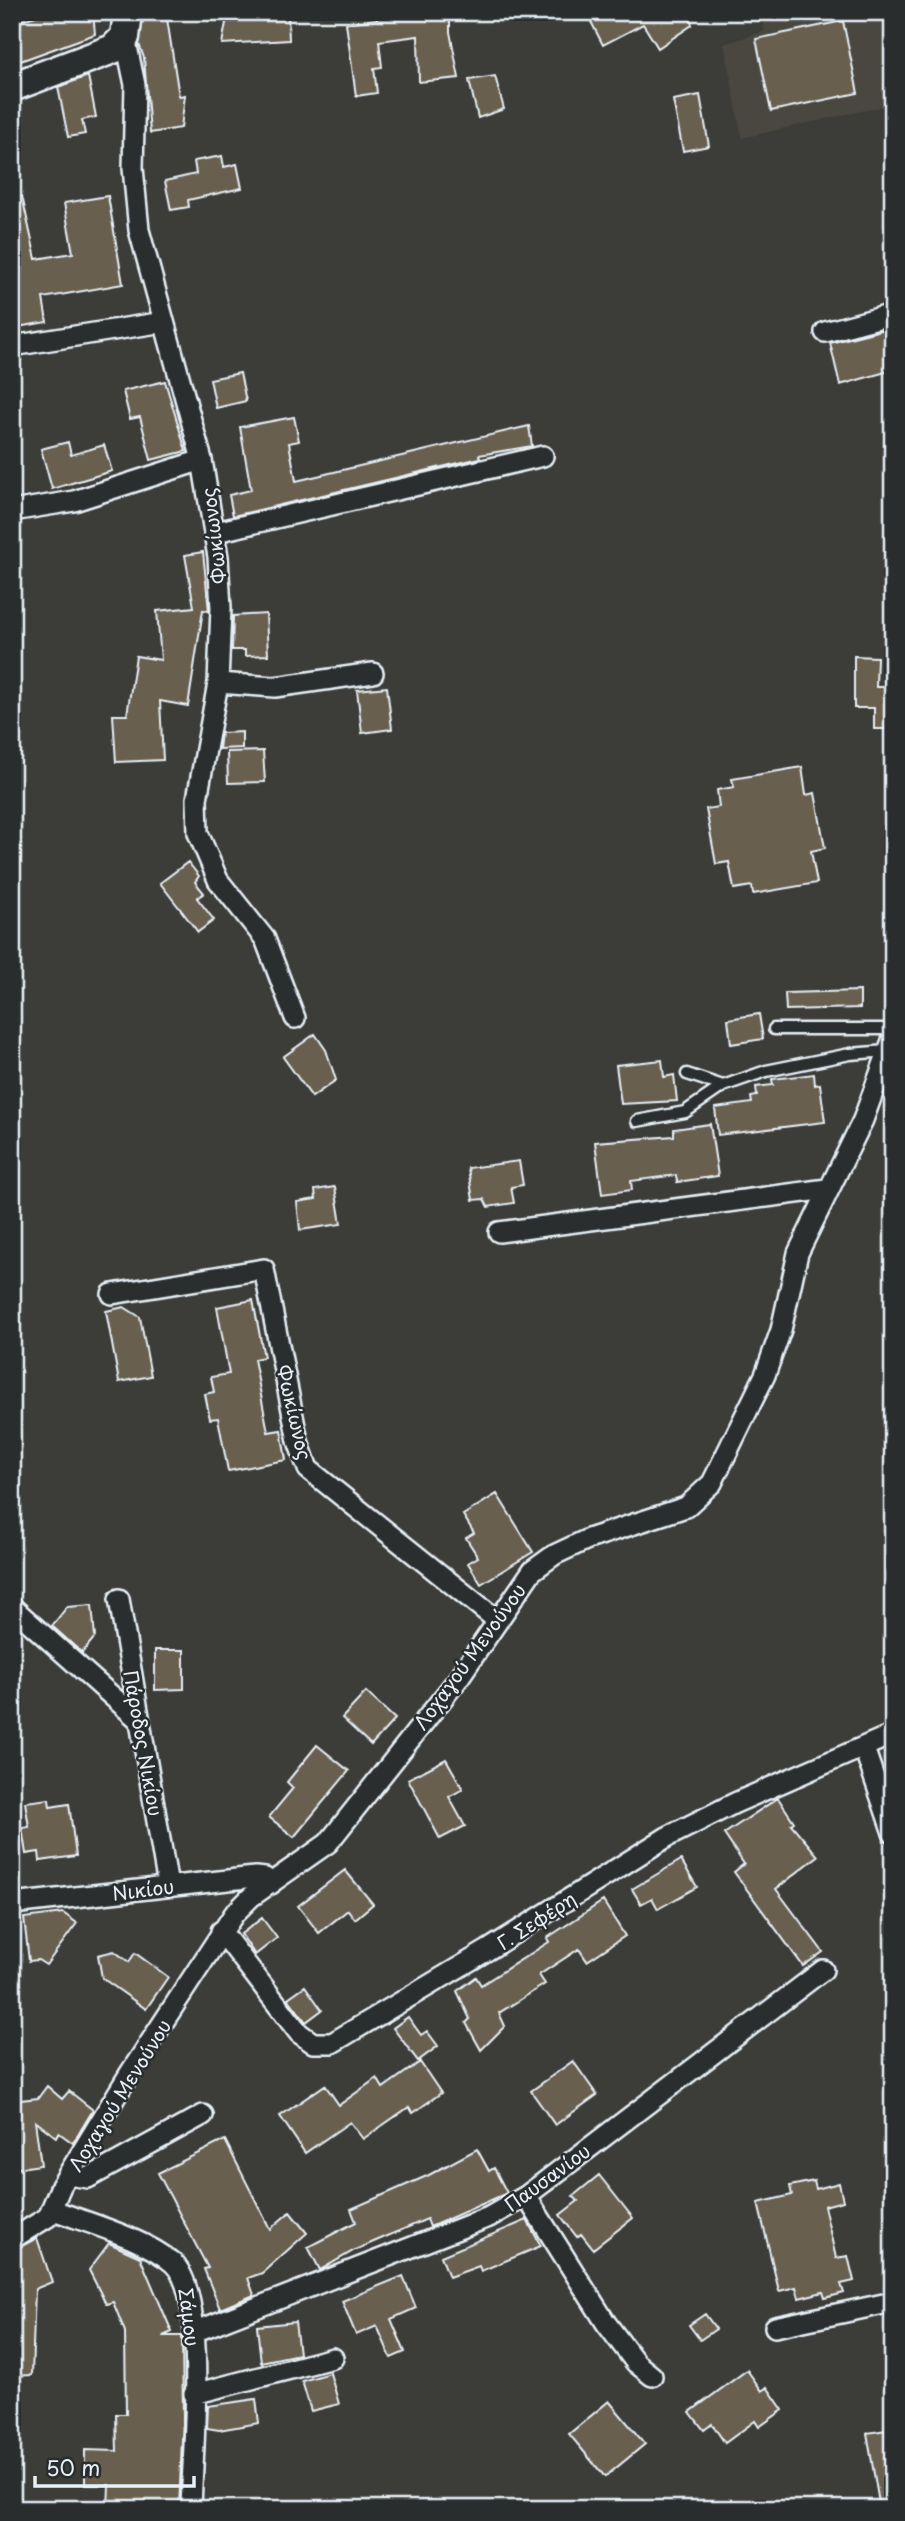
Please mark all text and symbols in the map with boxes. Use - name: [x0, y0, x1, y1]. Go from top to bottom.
- street label: Φωκίωνος: [193, 486, 233, 586]
- street label: Φωκίωνος: [270, 1362, 320, 1462]
- street label: Λοχαγού Μενούνου: [406, 1577, 532, 1735]
- street label: Πάροδος Νικίου: [117, 1668, 171, 1818]
- street label: Νικίου: [111, 1871, 175, 1907]
- street label: Γ. Σεφέρη: [491, 1884, 581, 1956]
- street label: Λοχαγού Μενούνου: [61, 2013, 177, 2177]
- street label: Παυσανίου: [498, 2136, 596, 2218]
- street label: Σάμου: [173, 2286, 207, 2348]
- scale bar: [35, 2444, 194, 2488]
- text: 50 m: [46, 2451, 100, 2483]

